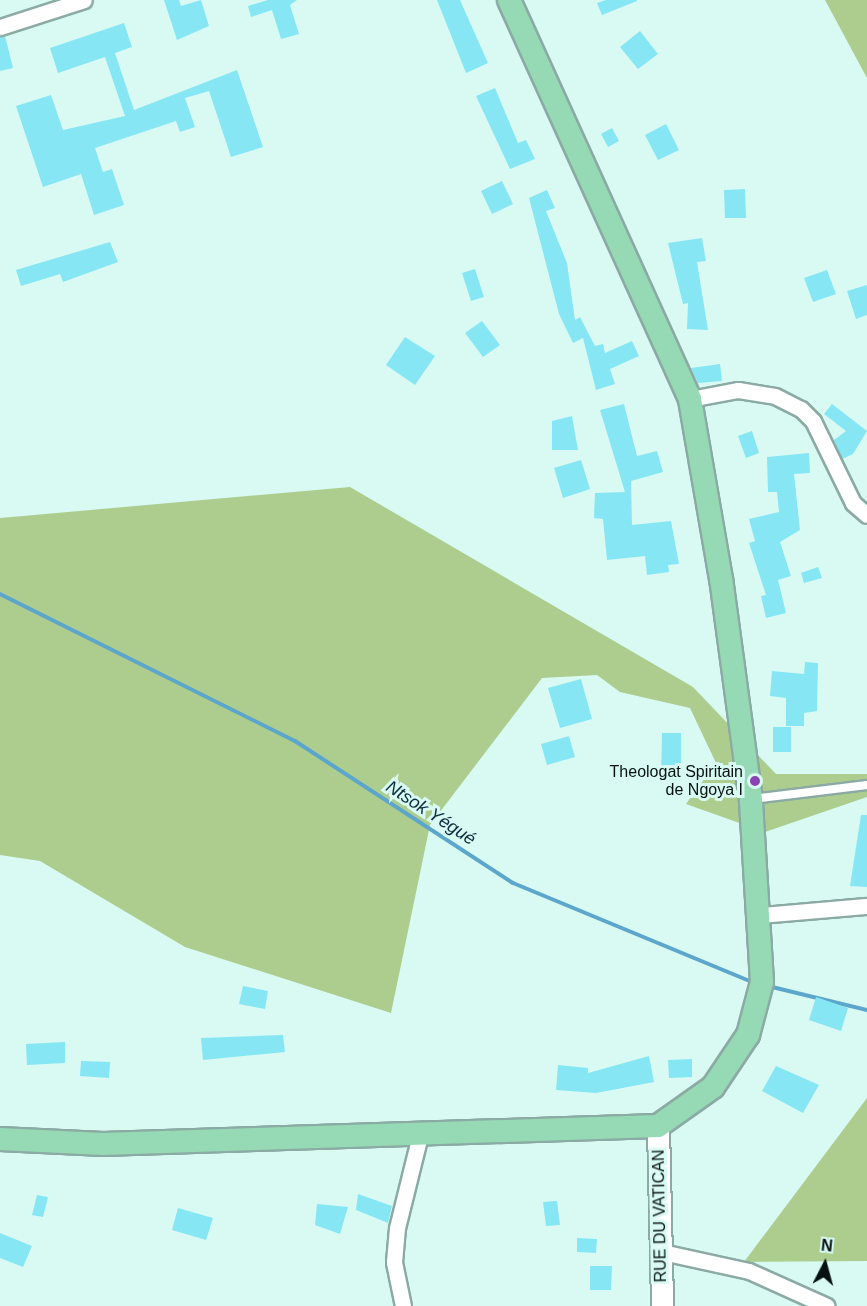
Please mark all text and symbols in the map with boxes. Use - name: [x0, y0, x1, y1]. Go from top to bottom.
- place label: Theologat Spiritain de Ngoya I: [610, 762, 743, 800]
- marker: Theologat Spiritain de Ngoya I: [748, 774, 762, 788]
- water label: Ntsok Yégué: [382, 776, 480, 850]
- street label: RUE DU VATICAN: [649, 1149, 671, 1283]
- north arrow: [795, 1234, 855, 1294]
- text: N: [820, 1237, 834, 1255]

